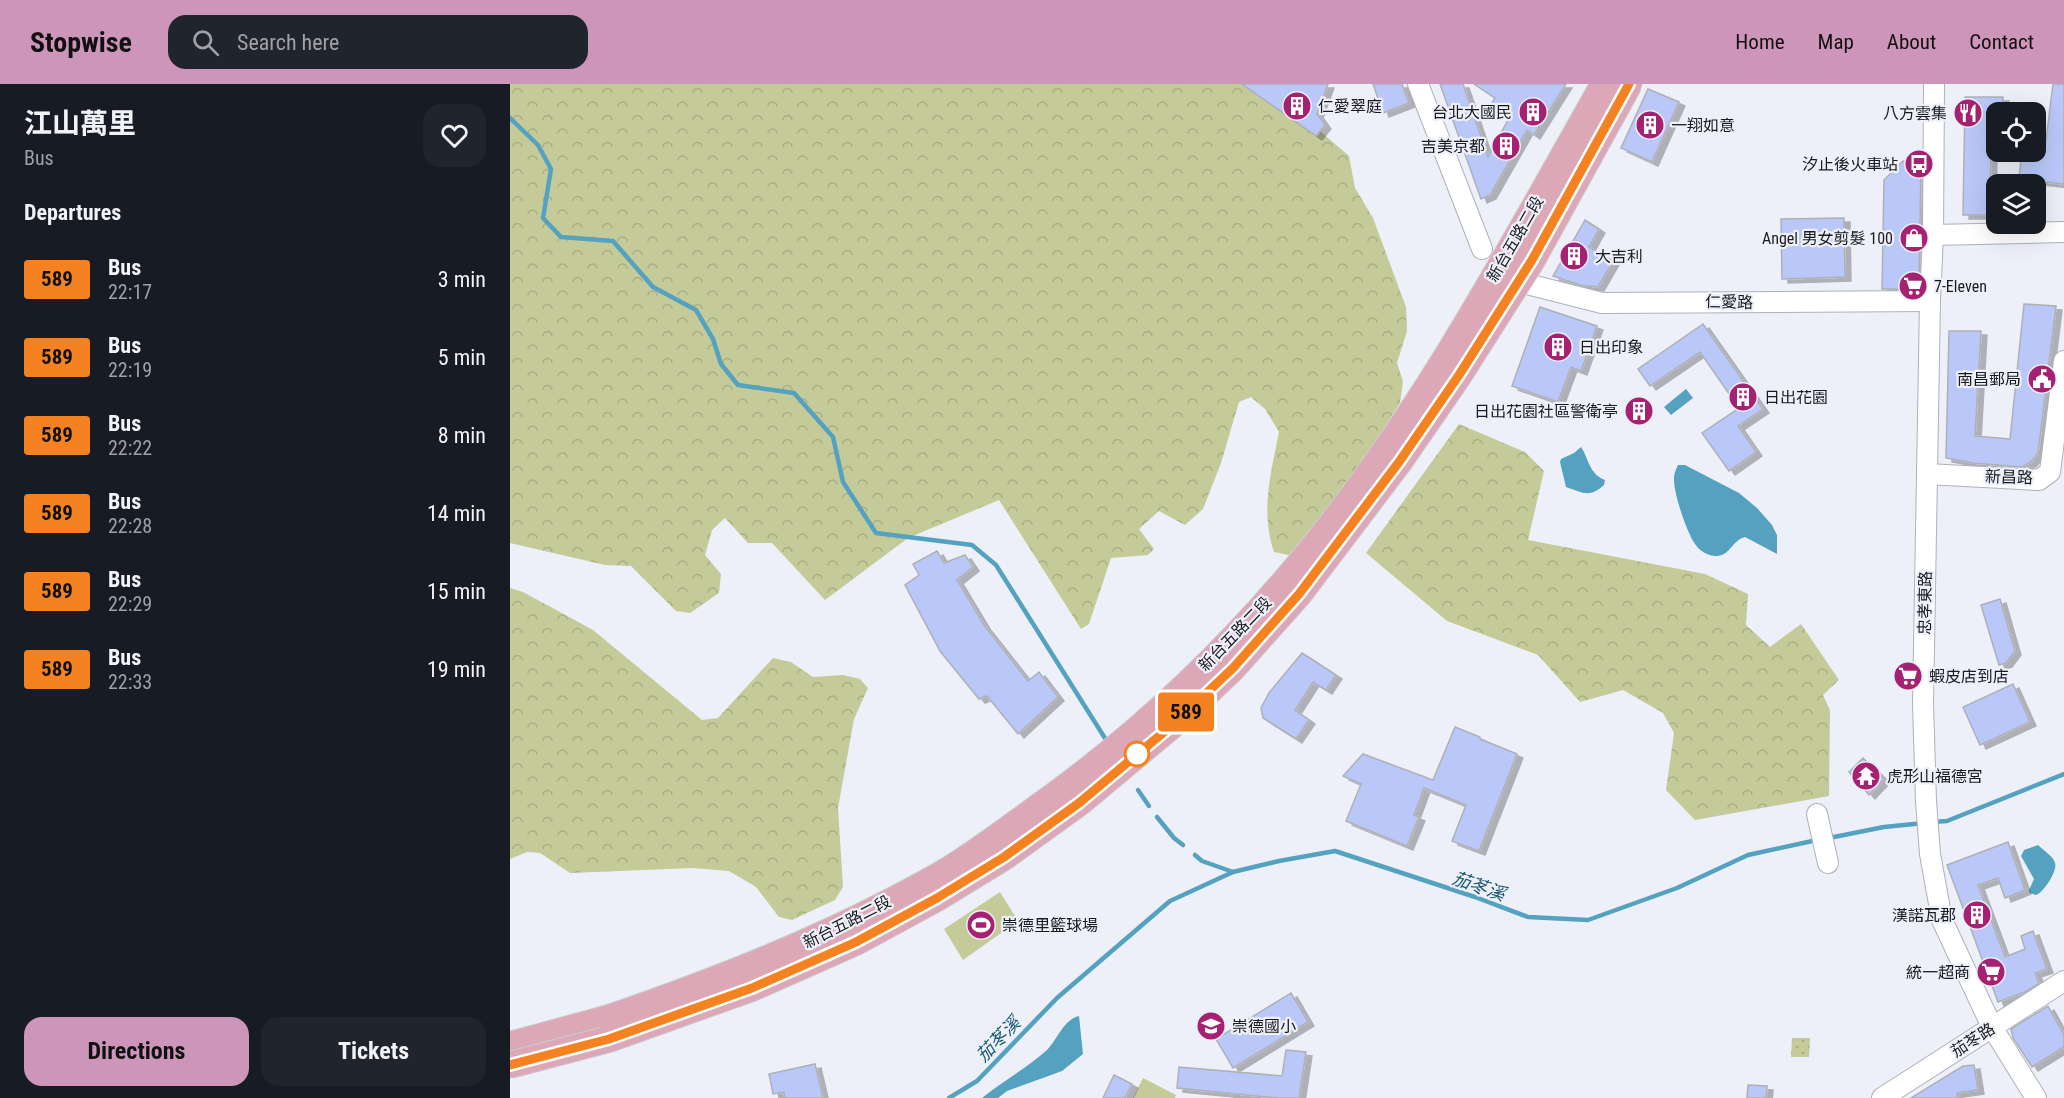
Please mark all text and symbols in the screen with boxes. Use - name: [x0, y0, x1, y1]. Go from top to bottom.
- search box: [168, 15, 588, 69]
- text: Stopwise: [30, 26, 132, 59]
- icon: search: [189, 26, 222, 59]
- text: Search here: [237, 30, 339, 55]
- text: Home: [1735, 30, 1785, 54]
- text: Map: [1818, 30, 1854, 54]
- text: About: [1887, 30, 1936, 54]
- text: Contact: [1969, 30, 2034, 54]
- building icon: 仁愛翠庭: [1281, 90, 1313, 122]
- building icon: 台北大國民: [1517, 96, 1549, 128]
- place label: 仁愛翠庭: [1318, 97, 1382, 116]
- restaurant icon: 八方雲集: [1952, 97, 1984, 129]
- map controls: [1986, 102, 2046, 234]
- button: locate: [1986, 102, 2046, 162]
- place label: 台北大國民: [1432, 103, 1512, 122]
- button: heart: [423, 104, 486, 167]
- place label: 八方雲集: [1883, 104, 1947, 123]
- text: 江山萬里: [24, 107, 136, 140]
- building icon: 一翔如意: [1634, 109, 1666, 141]
- place label: 一翔如意: [1671, 116, 1735, 135]
- building icon: 吉美京都: [1490, 130, 1522, 162]
- place label: 吉美京都: [1421, 137, 1485, 156]
- text: Bus: [24, 146, 54, 170]
- bus stop icon: 汐止後火車站: [1903, 148, 1935, 180]
- place label: 汐止後火車站: [1802, 155, 1898, 174]
- button: layers: [1986, 174, 2046, 234]
- street label: 新台五路二段: [1483, 193, 1547, 285]
- text: Departures: [24, 200, 121, 225]
- shop icon: Angel 男女剪髮 100: [1898, 222, 1930, 254]
- place label: Angel 男女剪髮 100: [1762, 229, 1893, 248]
- building icon: 大吉利: [1558, 240, 1590, 272]
- place label: 大吉利: [1595, 247, 1643, 266]
- text: Bus: [108, 255, 141, 280]
- text: 589: [41, 267, 73, 291]
- text: 3 min: [438, 267, 486, 292]
- supermarket icon: 7-Eleven: [1897, 270, 1929, 302]
- place label: 7-Eleven: [1934, 277, 1987, 296]
- text: 22:17: [108, 280, 152, 304]
- street label: 仁愛路: [1705, 292, 1753, 312]
- building icon: 日出印象: [1542, 331, 1574, 363]
- text: Bus: [108, 333, 141, 358]
- place label: 日出印象: [1579, 338, 1643, 357]
- text: 589: [41, 345, 73, 369]
- text: 5 min: [438, 345, 486, 370]
- text: 22:19: [108, 358, 152, 382]
- public building icon: 南昌郵局: [2026, 363, 2058, 395]
- place label: 南昌郵局: [1957, 370, 2021, 389]
- building icon: 日出花園: [1727, 381, 1759, 413]
- place label: 日出花園: [1764, 388, 1828, 407]
- building icon: 日出花園社區警衛亭: [1623, 395, 1655, 427]
- place label: 日出花園社區警衛亭: [1474, 402, 1618, 421]
- text: Bus: [108, 411, 141, 436]
- text: 589: [41, 423, 73, 447]
- text: 8 min: [438, 423, 486, 448]
- text: 22:22: [108, 436, 152, 460]
- street label: 新昌路: [1985, 467, 2033, 487]
- text: Bus: [108, 489, 141, 514]
- text: 589: [41, 501, 73, 525]
- text: 14 min: [427, 501, 486, 526]
- text: 22:28: [108, 514, 152, 538]
- text: Bus: [108, 567, 141, 592]
- street label: 忠孝東路: [1915, 571, 1935, 635]
- text: 589: [41, 579, 73, 603]
- text: 15 min: [427, 579, 486, 604]
- text: 22:29: [108, 592, 152, 616]
- street label: 新台五路二段: [1195, 593, 1275, 675]
- text: Bus: [108, 645, 141, 670]
- text: 589: [41, 657, 73, 681]
- text: 19 min: [427, 657, 486, 682]
- supermarket icon: 蝦皮店到店: [1892, 660, 1924, 692]
- place label: 蝦皮店到店: [1929, 667, 2009, 686]
- text: 22:33: [108, 670, 152, 694]
- line badge: 589: [1152, 692, 1220, 732]
- text: 589: [1170, 700, 1202, 724]
- unlabelled marker: [1124, 741, 1150, 767]
- temple icon: 虎形山福德宮: [1850, 760, 1882, 792]
- place label: 虎形山福德宮: [1887, 767, 1983, 786]
- water label: 茄苳溪: [1450, 867, 1511, 906]
- street label: 新台五路二段: [800, 892, 894, 952]
- building icon: 漢諾瓦郡: [1961, 899, 1993, 931]
- place label: 漢諾瓦郡: [1892, 906, 1956, 925]
- sports icon: 崇德里籃球場: [965, 909, 997, 941]
- place label: 崇德里籃球場: [1002, 916, 1098, 935]
- supermarket icon: 統一超商: [1975, 956, 2007, 988]
- place label: 統一超商: [1906, 963, 1970, 982]
- water label: 茄苳溪: [972, 1010, 1026, 1066]
- school or university icon: 崇德國小: [1195, 1010, 1227, 1042]
- button: Directions: [24, 1017, 249, 1086]
- button: Tickets: [261, 1017, 486, 1086]
- place label: 崇德國小: [1232, 1017, 1296, 1036]
- street label: 茄苳路: [1948, 1019, 1998, 1061]

